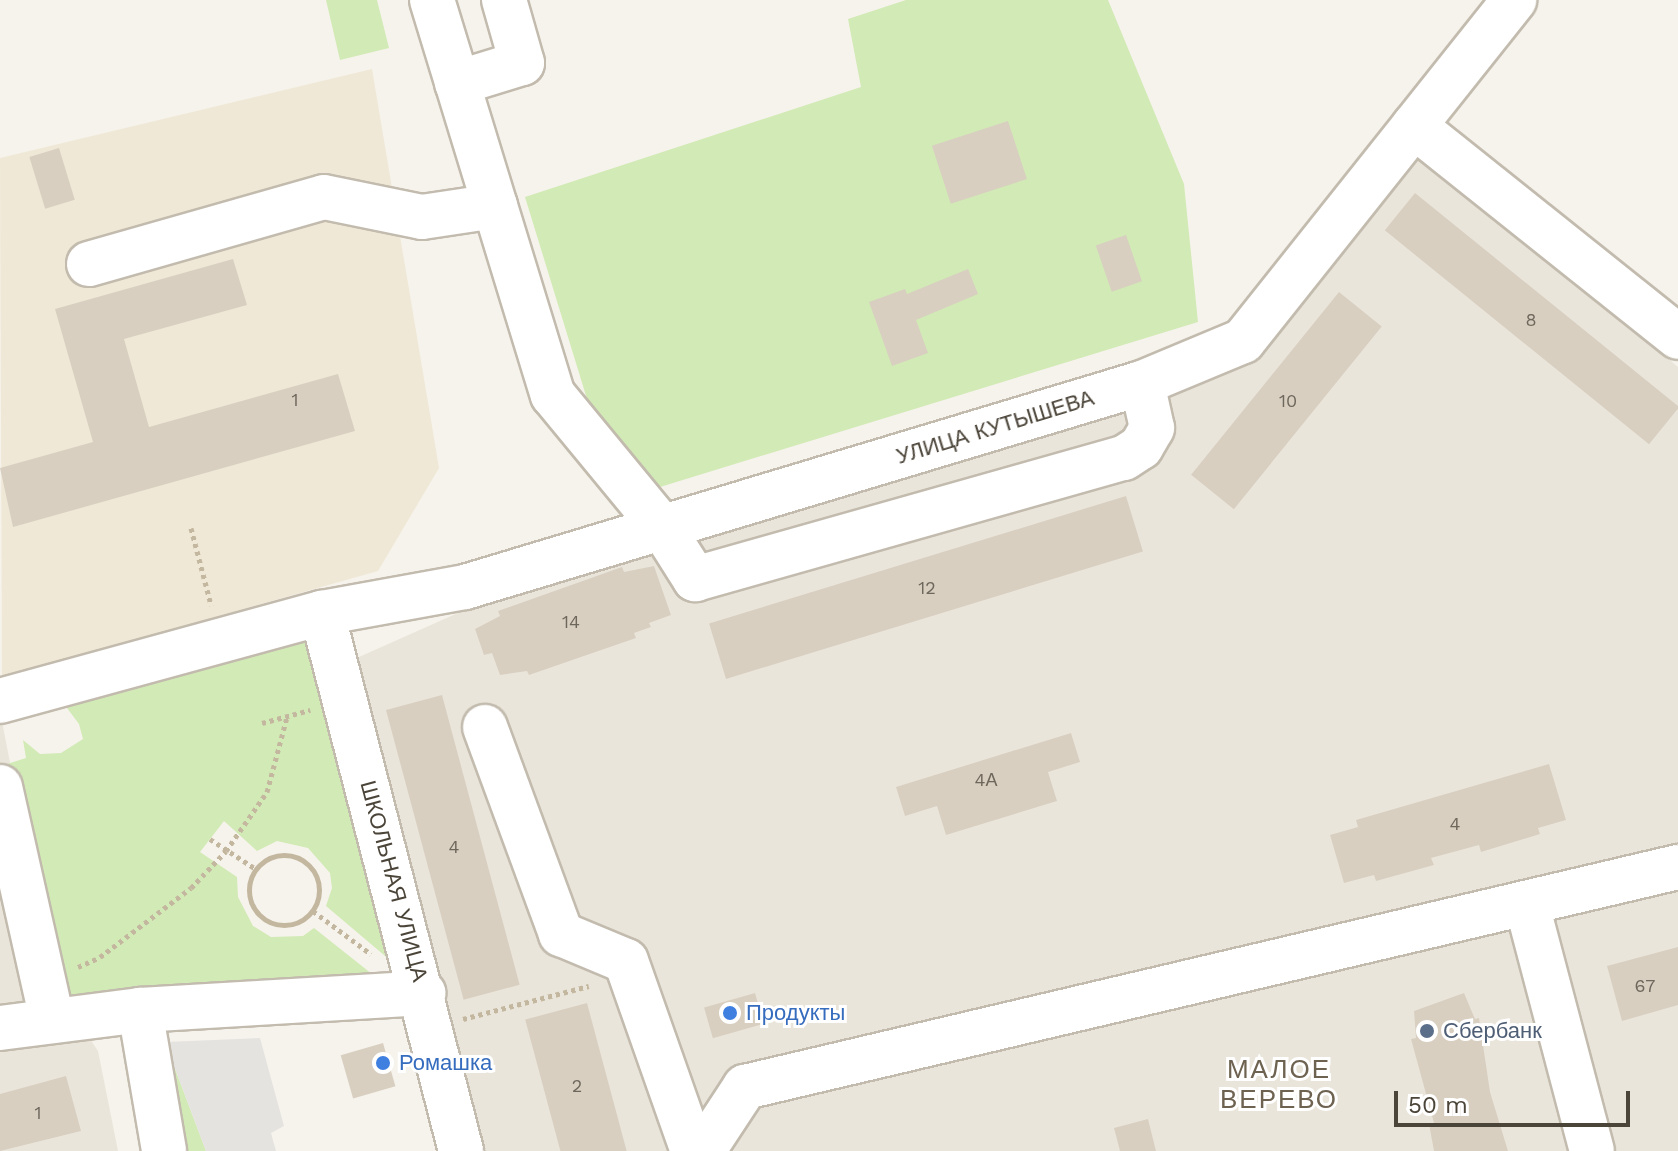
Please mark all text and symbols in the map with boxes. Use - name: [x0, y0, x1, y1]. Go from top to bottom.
- house number: 8: [1525, 309, 1537, 331]
- street label: УЛИЦА КУТЫШЕВА: [893, 384, 1097, 470]
- house number: 1: [291, 389, 299, 411]
- house number: 10: [1279, 390, 1297, 412]
- house number: 12: [918, 577, 936, 599]
- house number: 14: [562, 611, 580, 633]
- house number: 4А: [974, 769, 998, 791]
- street label: ШКОЛЬНАЯ УЛИЦА: [354, 778, 434, 984]
- house number: 4: [1450, 813, 1460, 835]
- house number: 4: [449, 836, 459, 858]
- house number: 67: [1635, 975, 1655, 997]
- place label: Продукты: [746, 1000, 845, 1026]
- marker: Продукты: [721, 1004, 739, 1022]
- place label: Сбербанк: [1443, 1018, 1542, 1044]
- marker: Сбербанк: [1418, 1022, 1436, 1040]
- place label: Ромашка: [399, 1050, 492, 1076]
- marker: Ромашка: [374, 1054, 392, 1072]
- district label: МАЛОЕ ВЕРЕВО: [1220, 1054, 1338, 1116]
- house number: 2: [572, 1075, 582, 1097]
- scale bar: [1398, 1075, 1634, 1125]
- text: 50 m: [1408, 1091, 1468, 1119]
- house number: 1: [34, 1102, 42, 1124]

